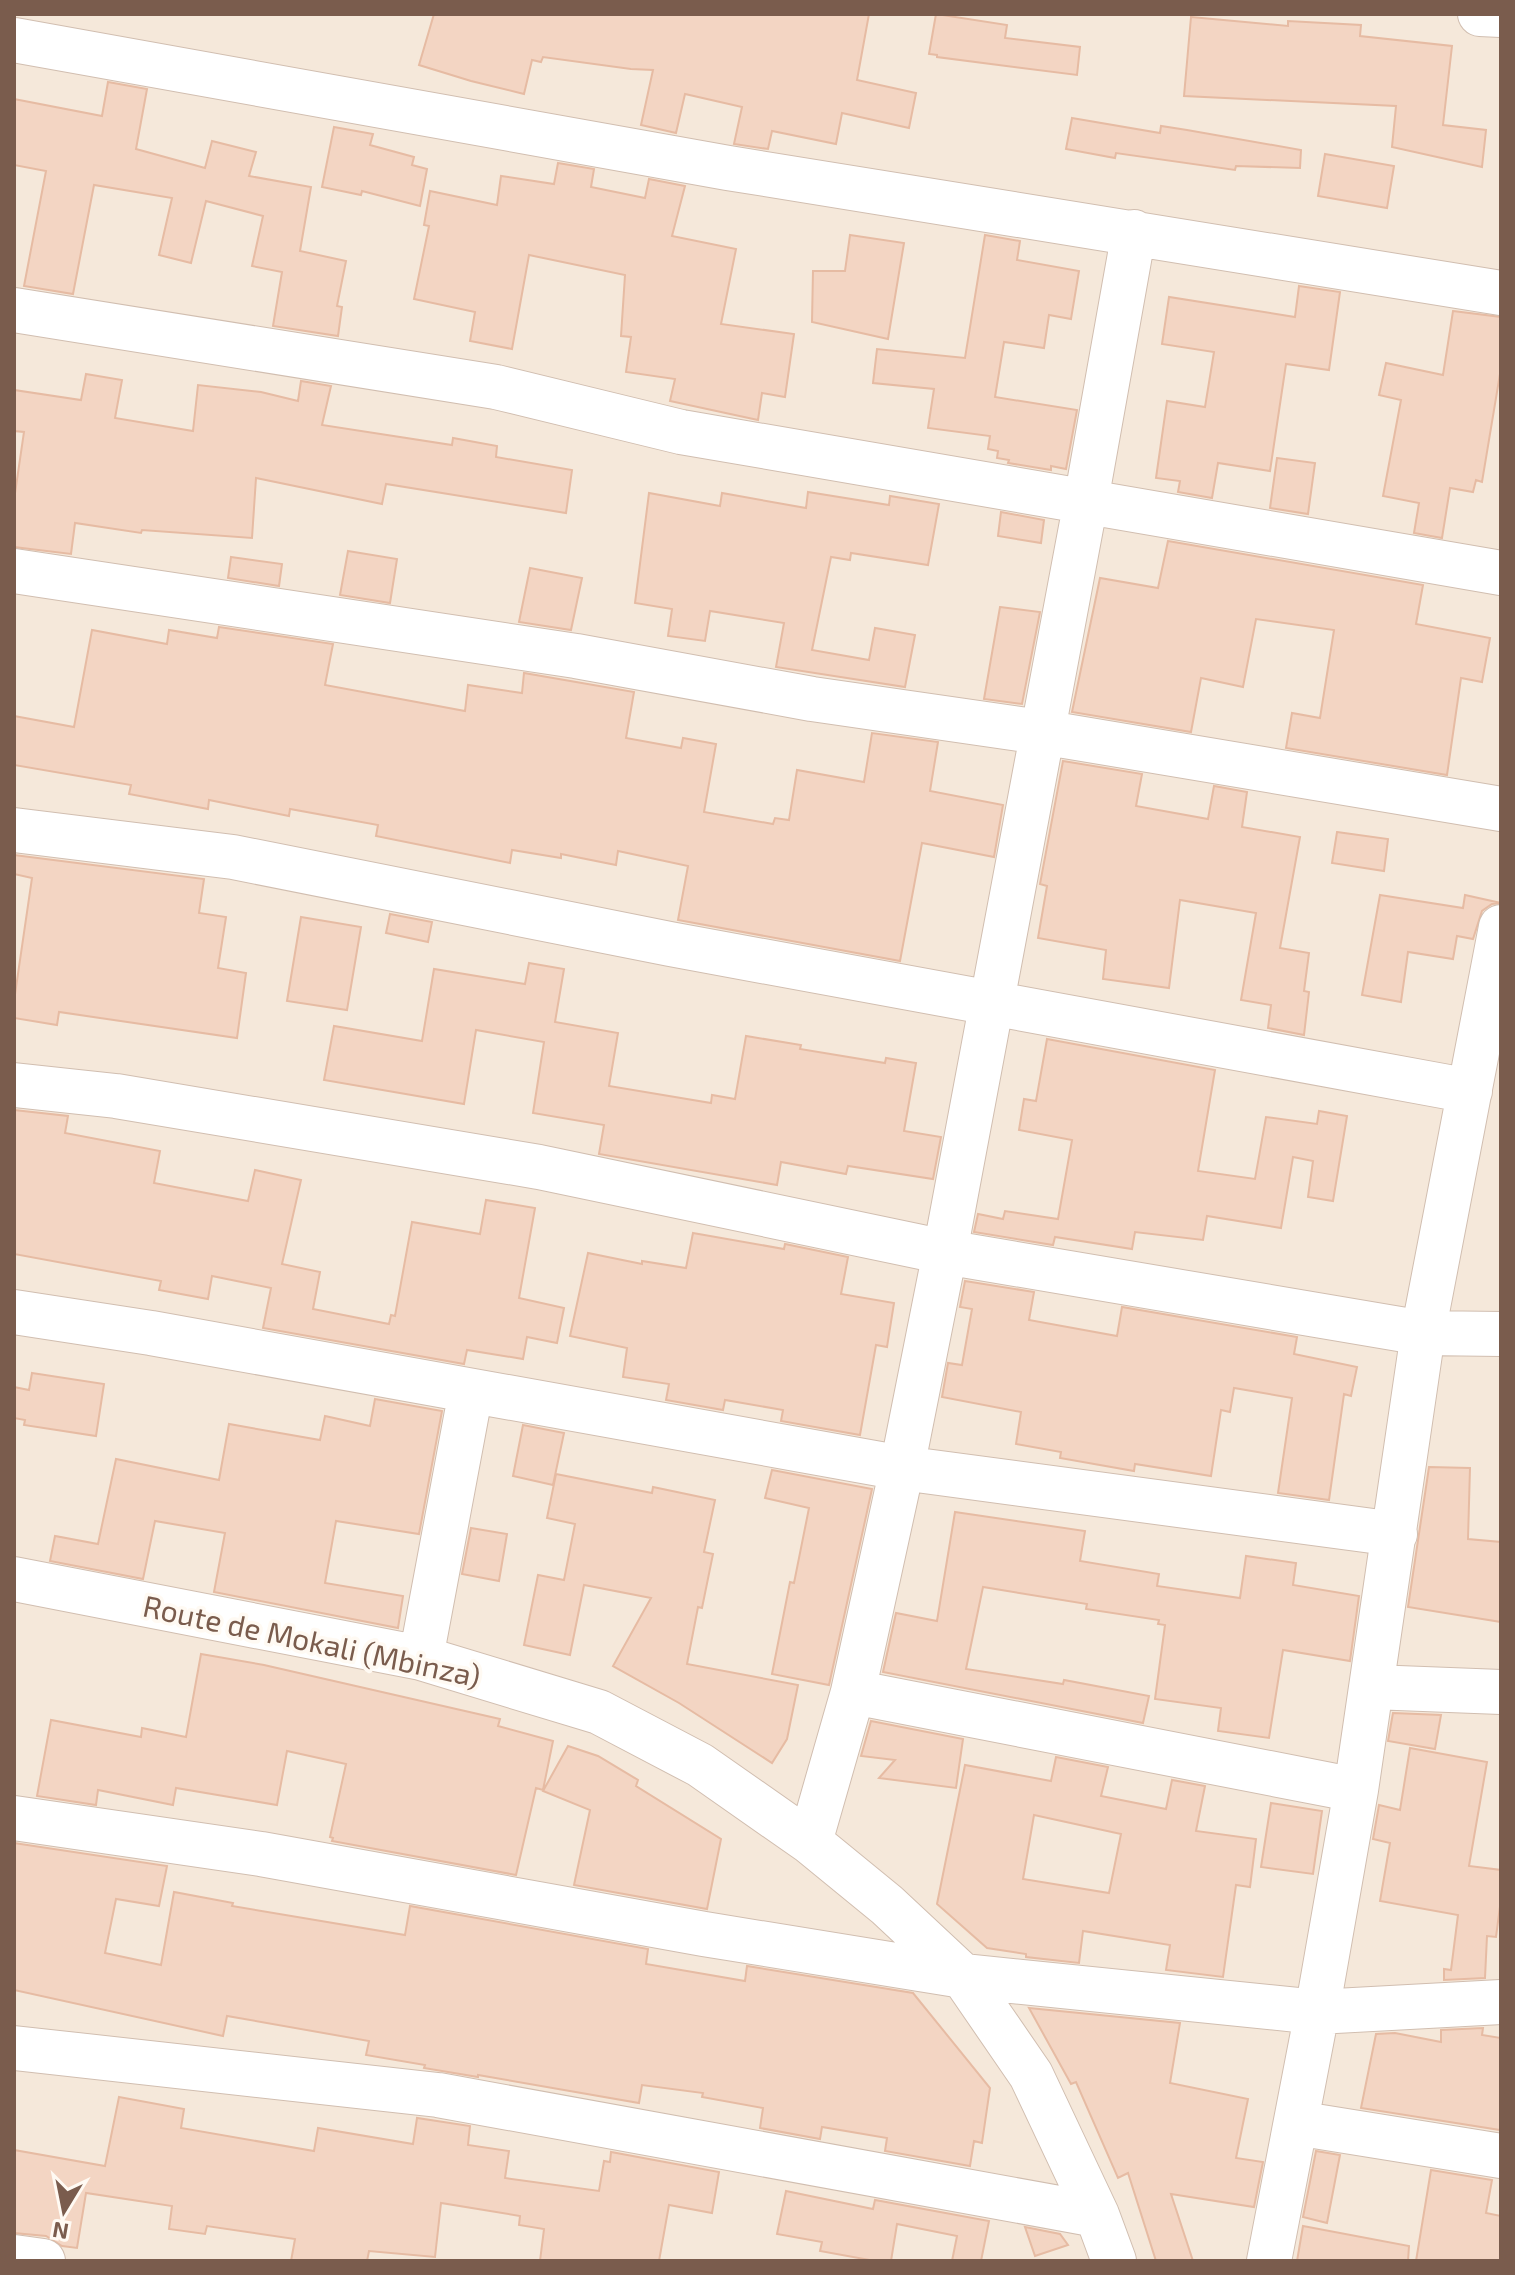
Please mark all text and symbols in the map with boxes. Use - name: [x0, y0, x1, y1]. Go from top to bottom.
- street label: Route de Mokali (Mbinza): [140, 1587, 484, 1693]
- north arrow: [24, 2171, 104, 2251]
- text: N: [50, 2217, 70, 2246]

